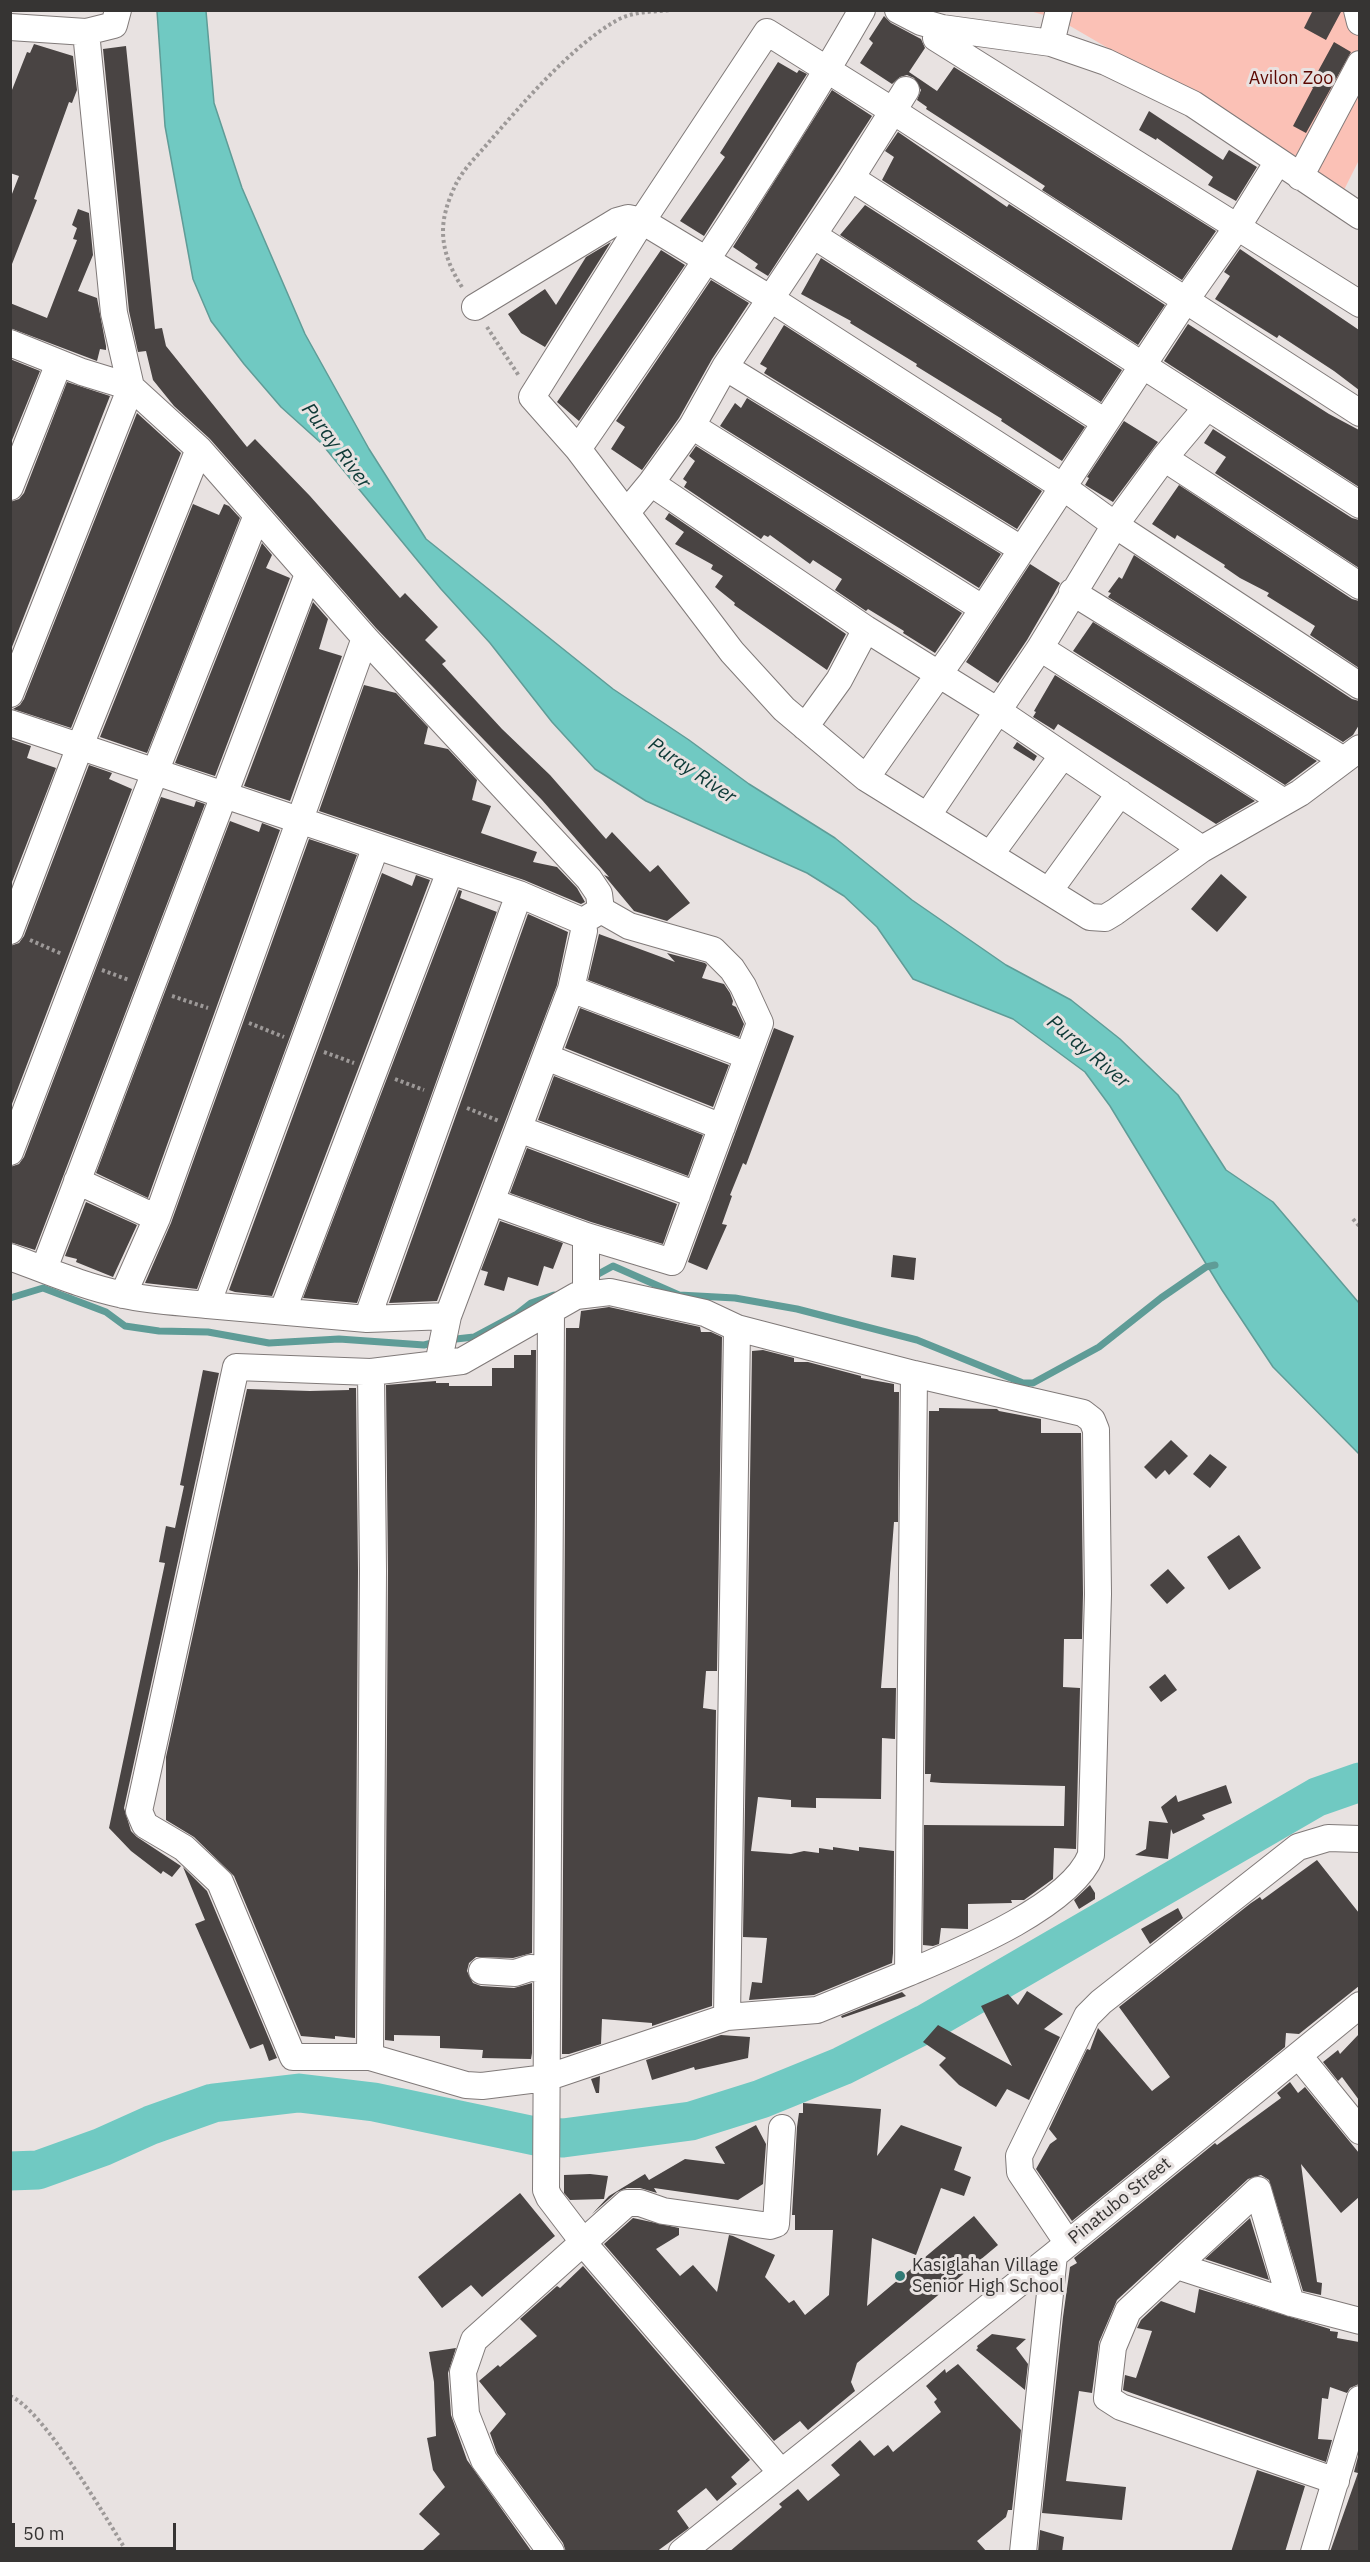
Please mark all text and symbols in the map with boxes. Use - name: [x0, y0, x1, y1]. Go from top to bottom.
- park label: Avilon Zoo: [1249, 68, 1333, 90]
- water label: Puray River: [296, 399, 376, 493]
- water label: Puray River: [643, 733, 741, 809]
- water label: Puray River: [1042, 1010, 1134, 1094]
- street label: Pinatubo Street: [1064, 2153, 1176, 2249]
- place label: Kasiglahan Village Senior High School: [912, 2255, 1064, 2298]
- marker: Kasiglahan Village Senior High School: [893, 2269, 907, 2283]
- scale bar: [15, 2511, 178, 2549]
- text: 50 m: [23, 2522, 65, 2545]

